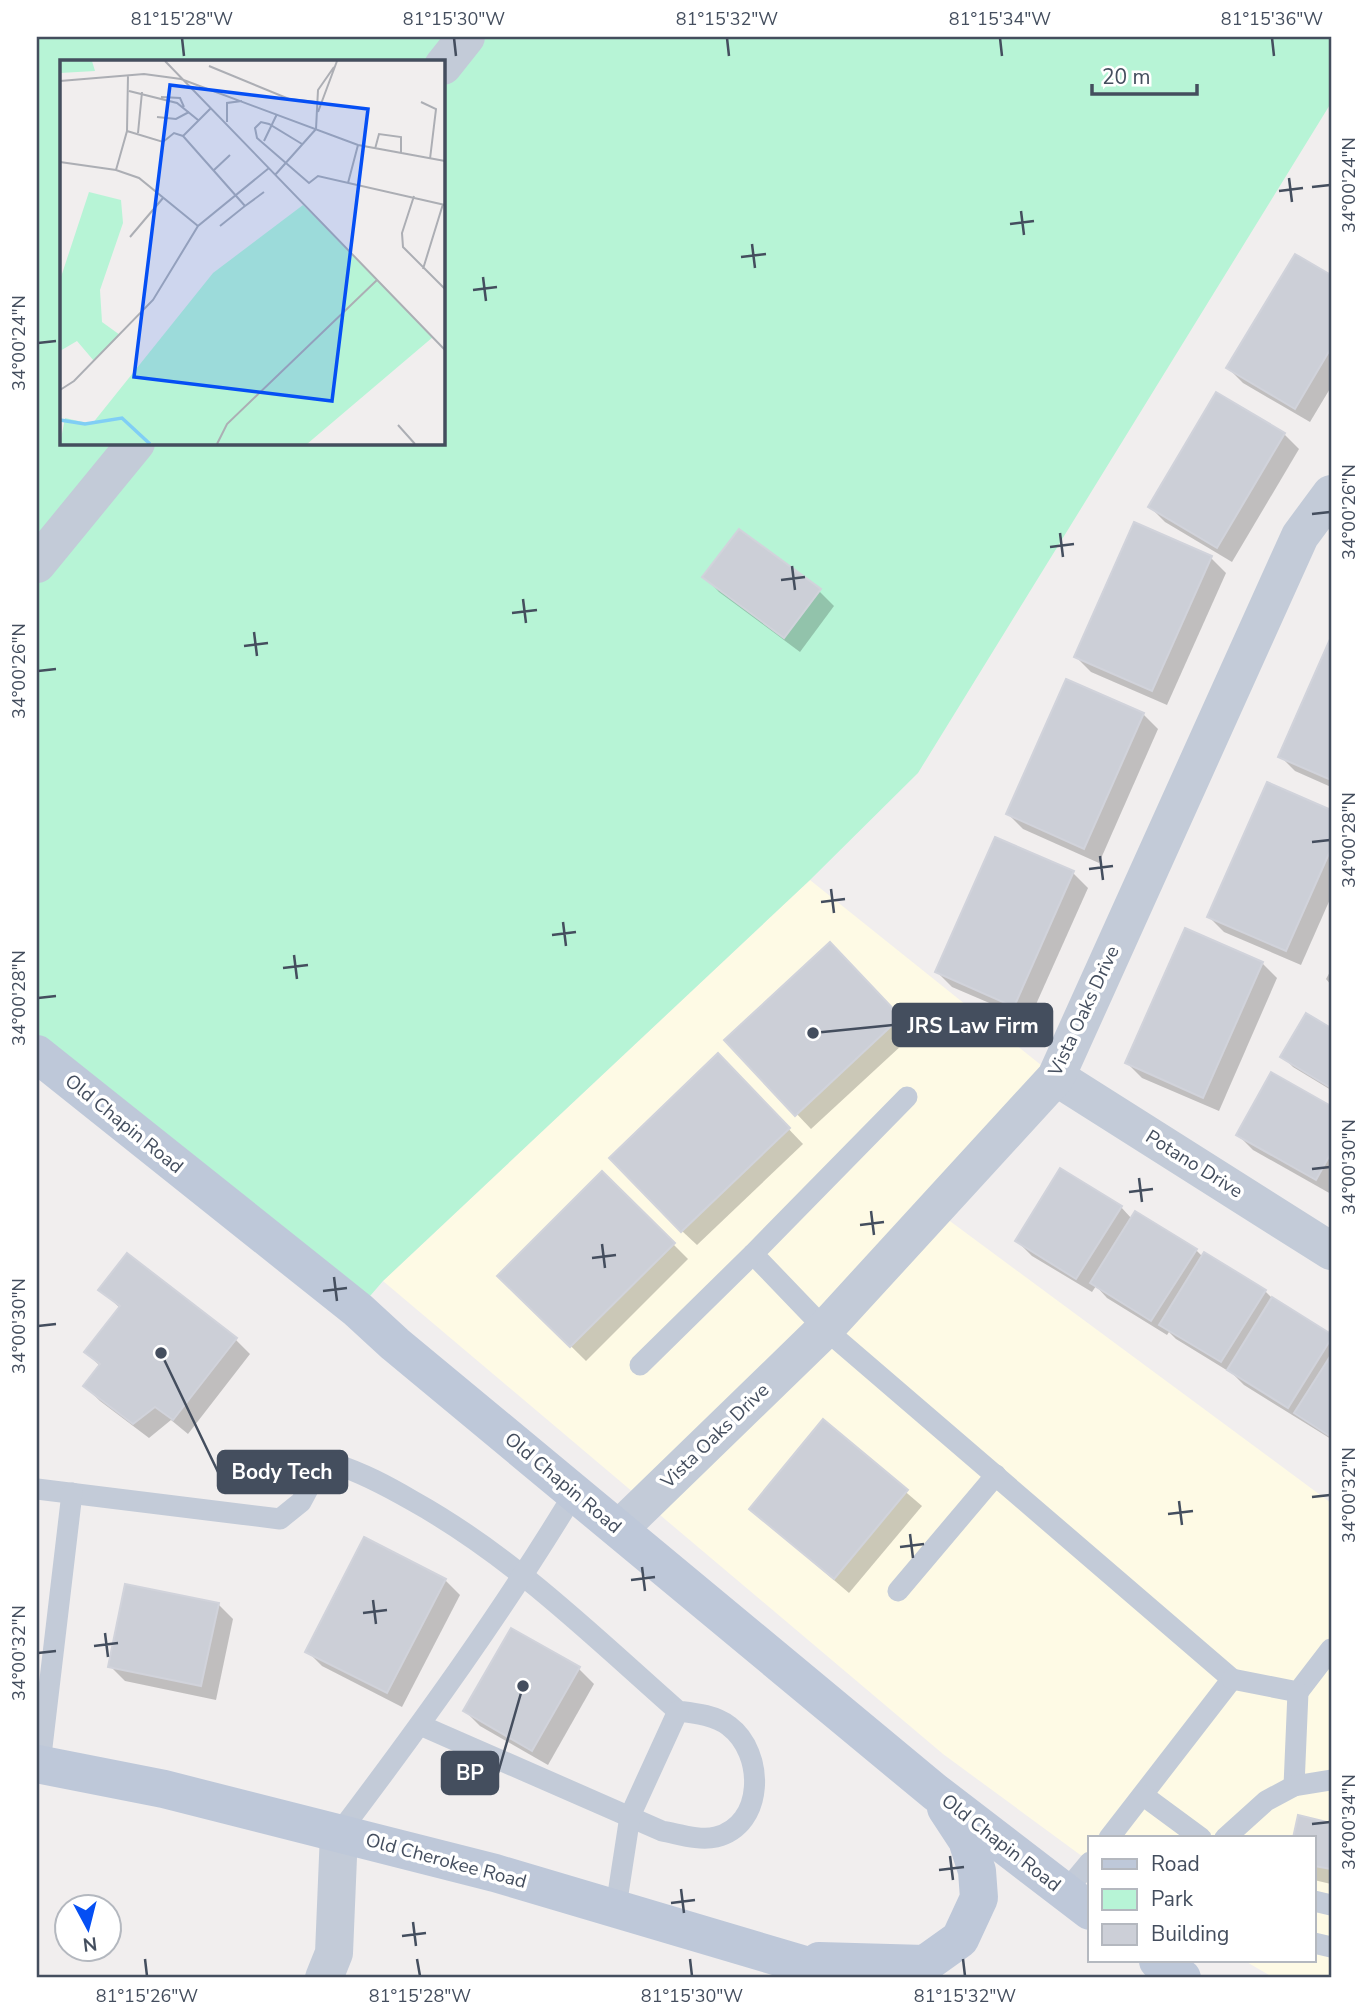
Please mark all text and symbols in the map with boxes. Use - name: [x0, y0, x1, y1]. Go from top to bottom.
- text: 81°15'28"W: [131, 7, 233, 31]
- text: 81°15'30"W: [403, 7, 505, 31]
- text: 81°15'32"W: [676, 7, 778, 31]
- text: 81°15'34"W: [949, 7, 1051, 31]
- text: 81°15'36"W: [1221, 7, 1323, 31]
- scale bar: [1092, 52, 1196, 96]
- inset map: [60, 60, 444, 444]
- text: 20 m: [1102, 63, 1151, 91]
- text: 34°00'24"N: [1337, 137, 1361, 233]
- text: 34°00'24"N: [7, 295, 31, 391]
- text: 34°00'26"N: [1337, 464, 1361, 560]
- text: 34°00'26"N: [7, 623, 31, 719]
- text: 34°00'28"N: [1337, 792, 1361, 888]
- street label: Vista Oaks Drive: [1042, 942, 1126, 1081]
- text: 34°00'28"N: [7, 950, 31, 1046]
- callout: JRS Law Firm: [893, 1004, 1052, 1046]
- text: JRS Law Firm: [906, 1012, 1039, 1040]
- street label: Old Chapin Road: [59, 1068, 189, 1180]
- text: 34°00'30"N: [1337, 1119, 1361, 1215]
- street label: Potano Drive: [1140, 1124, 1248, 1204]
- text: 34°00'30"N: [7, 1278, 31, 1374]
- street label: Vista Oaks Drive: [654, 1378, 775, 1495]
- street label: Old Chapin Road: [499, 1426, 627, 1540]
- text: 34°00'32"N: [1337, 1447, 1361, 1543]
- callout: Body Tech: [218, 1451, 347, 1493]
- text: Body Tech: [232, 1458, 332, 1486]
- text: 34°00'32"N: [7, 1605, 31, 1701]
- callout: BP: [442, 1752, 498, 1794]
- text: BP: [456, 1759, 484, 1787]
- text: 34°00'34"N: [1337, 1774, 1361, 1870]
- street label: Old Chapin Road: [936, 1788, 1066, 1898]
- street label: Old Cherokee Road: [363, 1827, 529, 1895]
- legend: [1088, 1836, 1316, 1962]
- text: Road: [1151, 1850, 1200, 1878]
- text: Park: [1151, 1885, 1193, 1913]
- north arrow: [52, 1892, 122, 1962]
- text: Building: [1151, 1920, 1229, 1948]
- text: N: [81, 1930, 99, 1958]
- text: 81°15'26"W: [96, 1984, 198, 2008]
- text: 81°15'28"W: [369, 1984, 471, 2008]
- text: 81°15'30"W: [641, 1984, 743, 2008]
- text: 81°15'32"W: [914, 1984, 1016, 2008]

